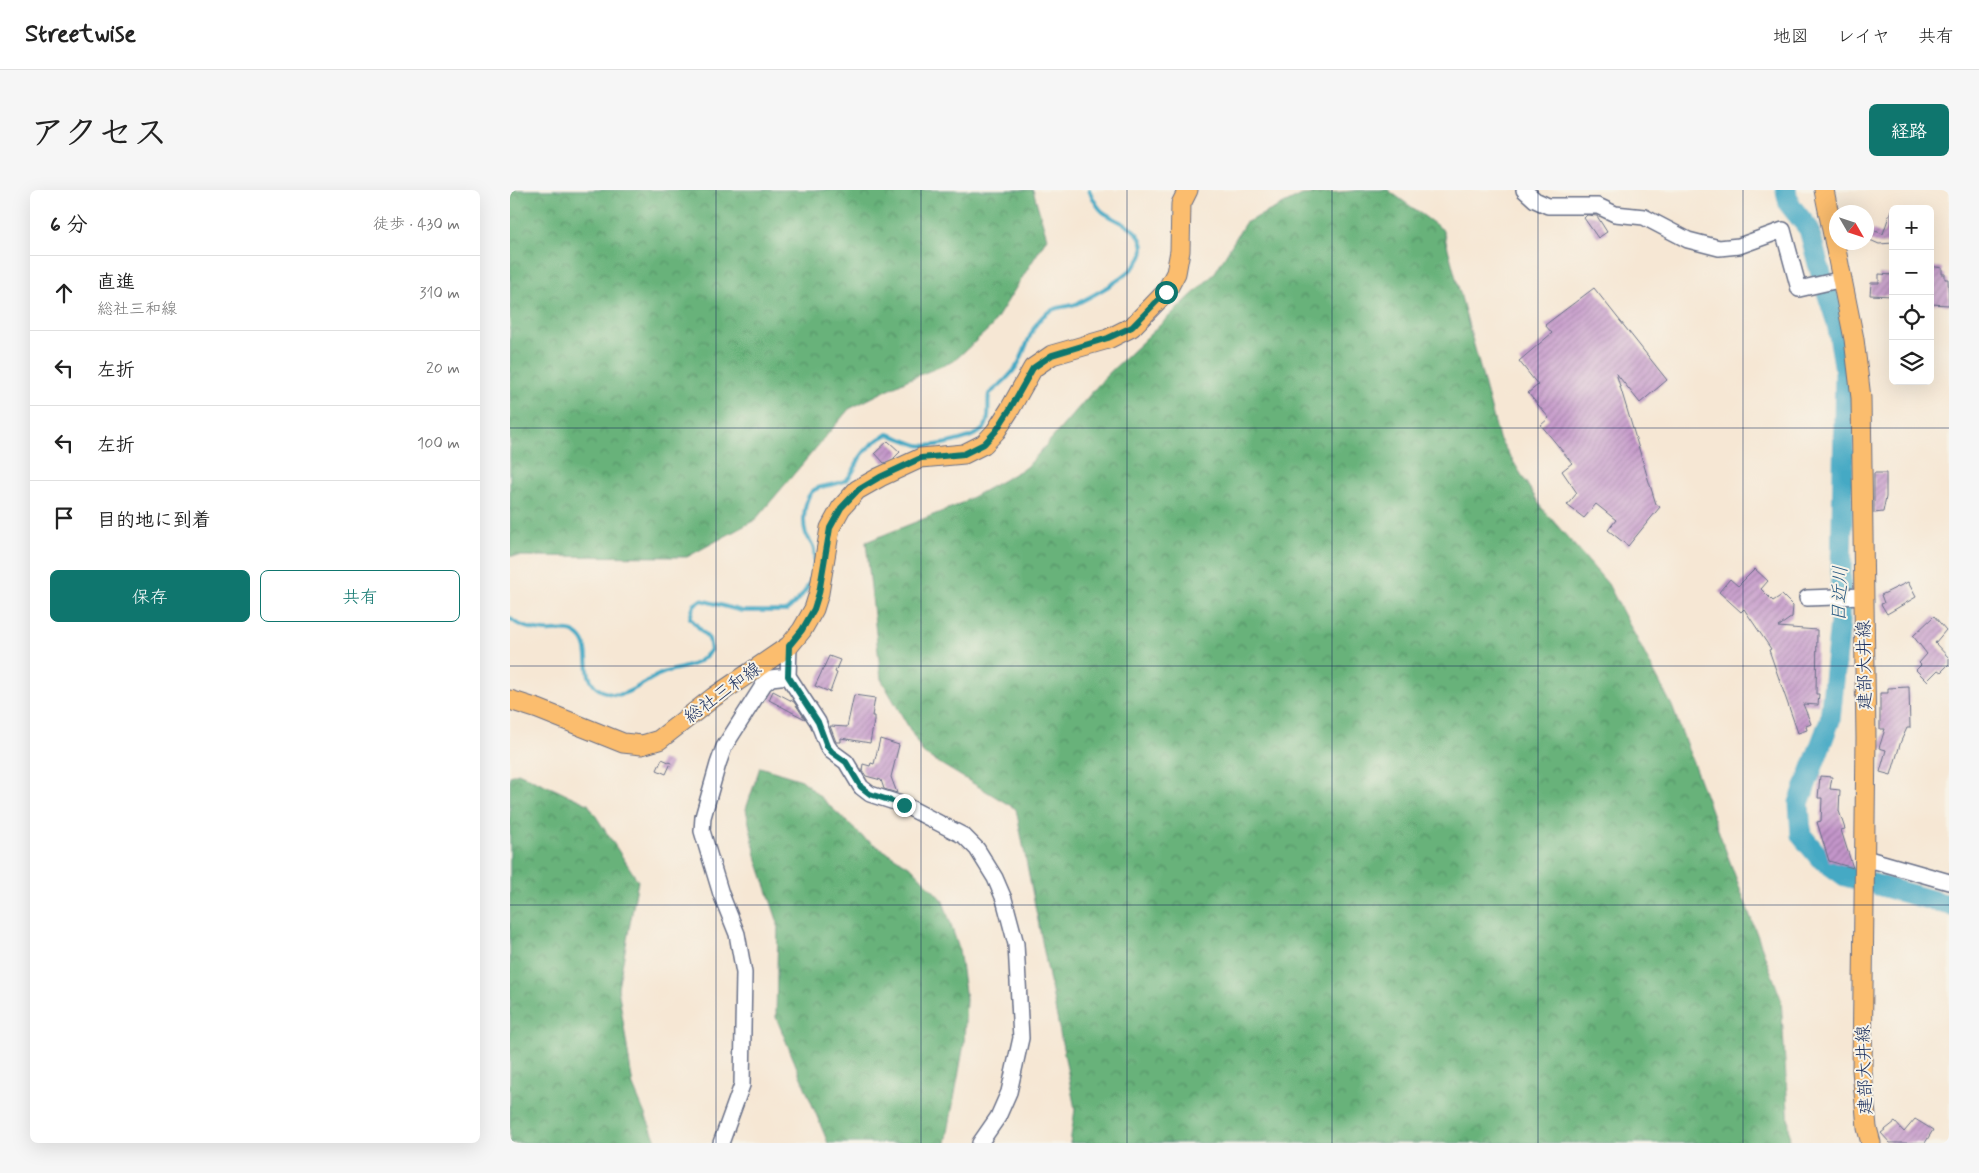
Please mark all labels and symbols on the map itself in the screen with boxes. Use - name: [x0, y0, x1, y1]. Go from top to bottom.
- north arrow: [1829, 205, 1874, 250]
- route start: [1155, 281, 1178, 304]
- water label: 日近川: [1827, 565, 1853, 623]
- street label: 建部大井線: [1852, 620, 1878, 710]
- street label: 総社三和線: [680, 657, 766, 729]
- route end: [893, 794, 916, 817]
- street label: 建部大井線: [1851, 1025, 1879, 1115]

